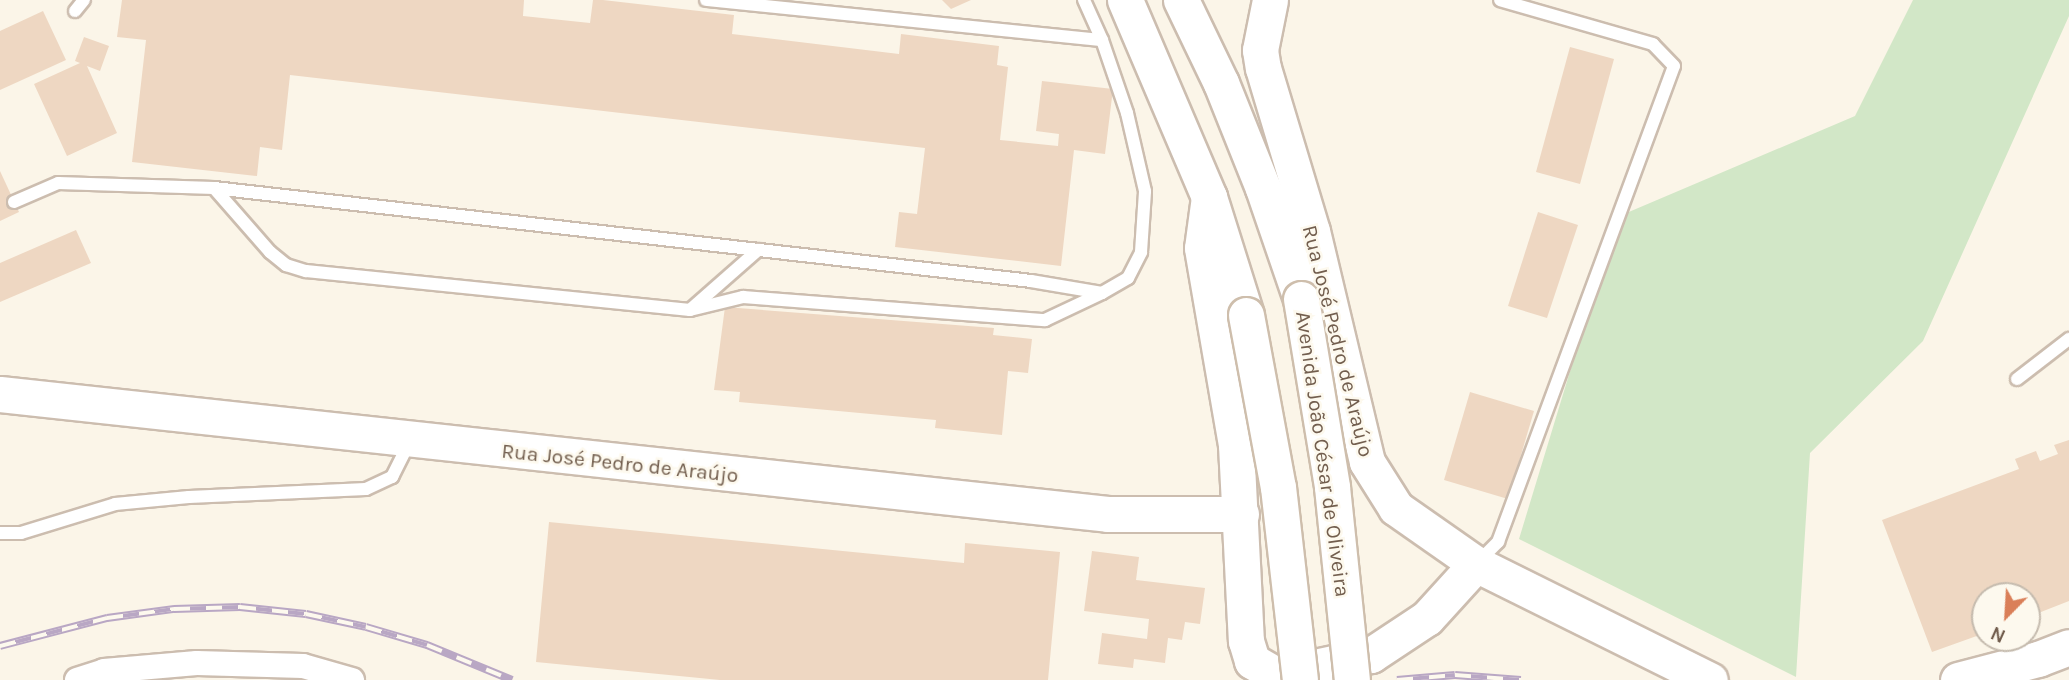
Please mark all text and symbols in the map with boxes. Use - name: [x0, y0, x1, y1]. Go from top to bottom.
- street label: Rua José Pedro de Araújo: [1297, 222, 1379, 460]
- street label: Avenida João César de Oliveira: [1290, 309, 1356, 599]
- street label: Rua José Pedro de Araújo: [500, 438, 740, 488]
- north arrow: [1971, 582, 2041, 652]
- text: N: [1988, 622, 2009, 647]

